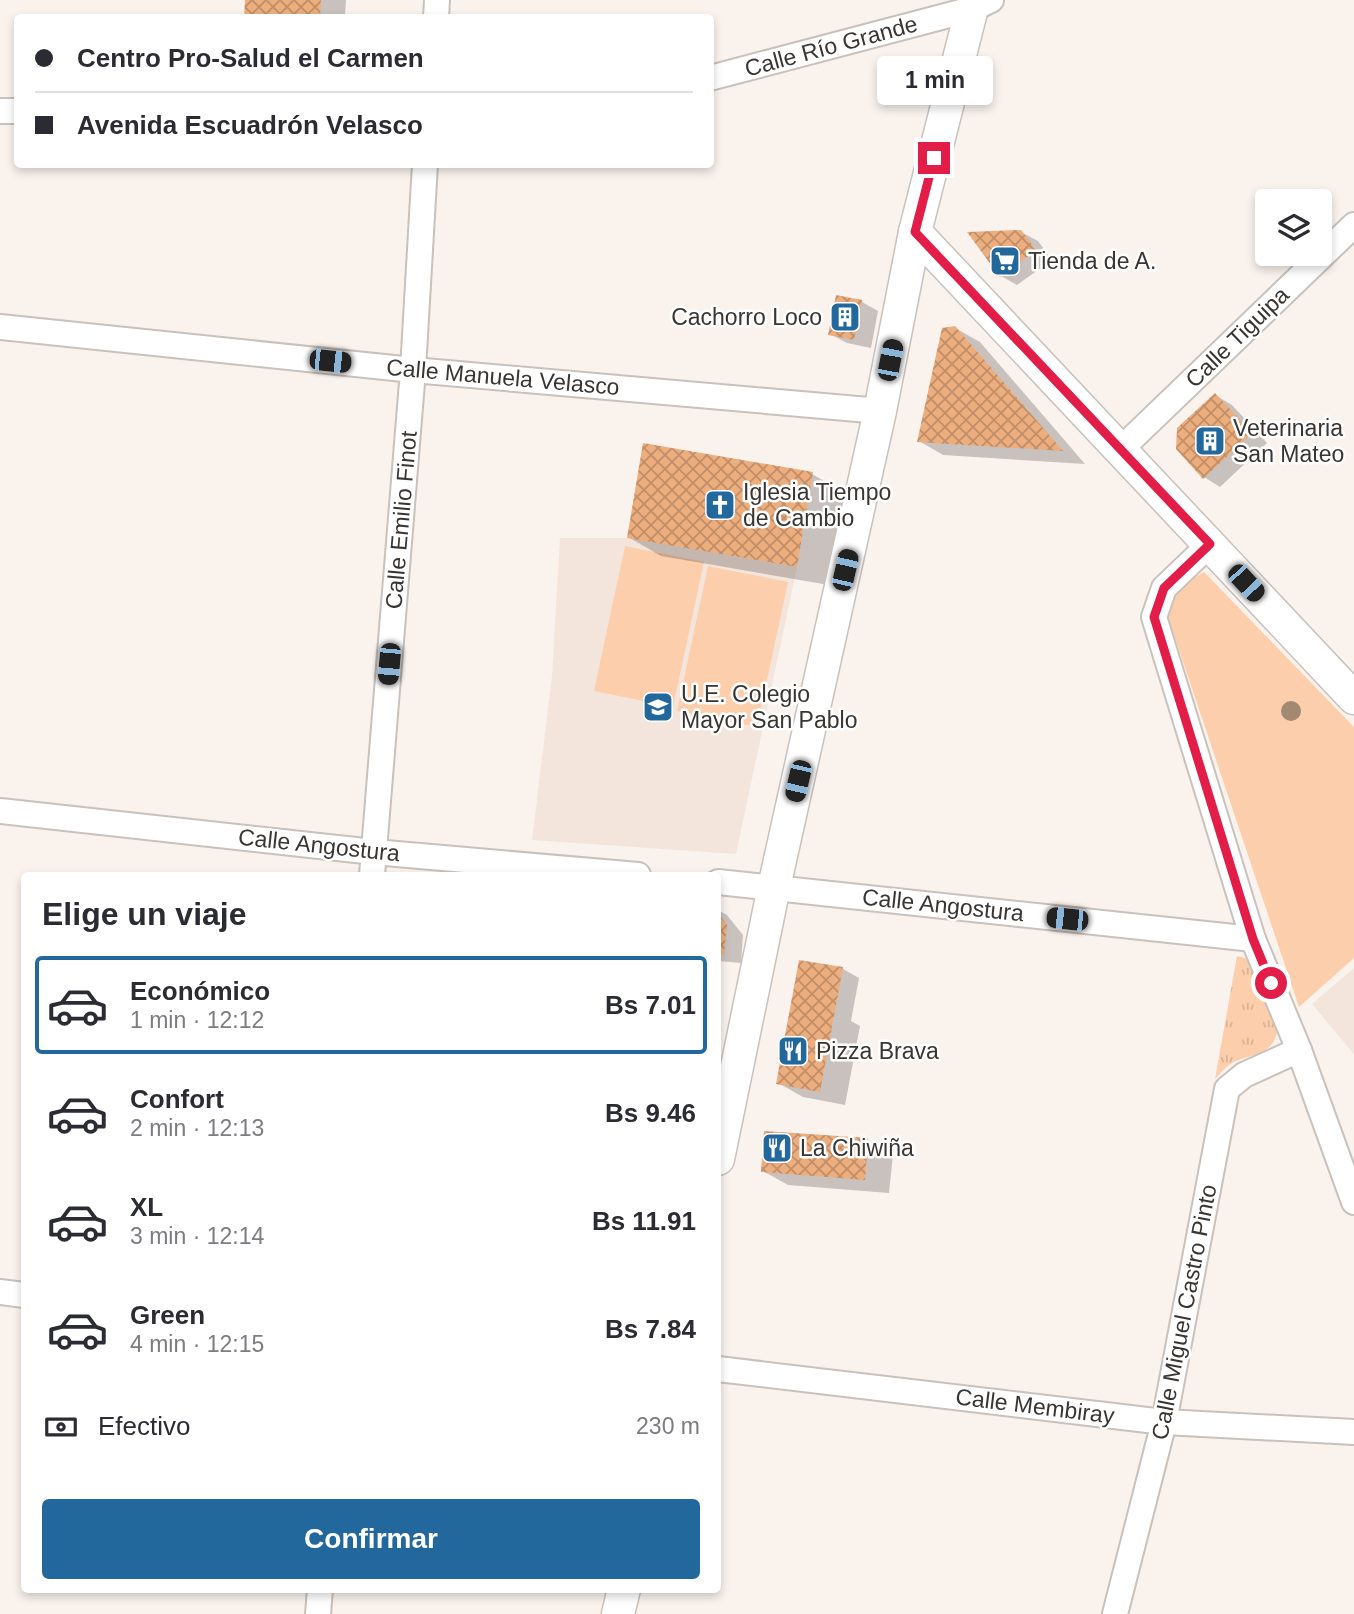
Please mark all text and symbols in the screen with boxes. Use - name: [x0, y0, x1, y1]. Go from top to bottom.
- street label: Calle Río Grande: [742, 10, 920, 82]
- text: Centro Pro-Salud el Carmen: [77, 43, 424, 73]
- callout: 1 min: [876, 57, 992, 106]
- text: 1 min: [905, 67, 965, 93]
- text: Avenida Escuadrón Velasco: [77, 110, 423, 140]
- route end: [918, 142, 950, 174]
- map controls: [1255, 189, 1332, 266]
- button: layers: [1255, 189, 1332, 266]
- supermarket icon: Tienda de A.: [988, 244, 1022, 278]
- place label: Tienda de A.: [1028, 248, 1156, 274]
- street label: Calle Tiguipa: [1180, 281, 1294, 393]
- building icon: Cachorro Loco: [828, 300, 862, 334]
- place label: Cachorro Loco: [671, 304, 822, 330]
- car: [876, 337, 905, 383]
- car: [309, 348, 352, 374]
- street label: Calle Manuela Velasco: [385, 354, 621, 400]
- place label: Veterinaria San Mateo: [1233, 415, 1344, 467]
- building icon: Veterinaria San Mateo: [1193, 424, 1227, 458]
- street label: Calle Emilio Finot: [380, 429, 422, 610]
- place label: Iglesia Tiempo de Cambio: [743, 479, 891, 531]
- church icon: Iglesia Tiempo de Cambio: [703, 488, 737, 522]
- car: [831, 547, 860, 593]
- car: [1224, 560, 1269, 606]
- car: [377, 642, 402, 686]
- place label: U.E. Colegio Mayor San Pablo: [681, 681, 857, 733]
- school or university icon: U.E. Colegio Mayor San Pablo: [641, 690, 675, 724]
- car: [784, 758, 813, 804]
- street label: Calle Angostura: [237, 824, 401, 866]
- street label: Calle Angostura: [861, 884, 1025, 926]
- text: Elige un viaje: [42, 896, 247, 932]
- car: [1046, 906, 1089, 932]
- route start: [1255, 967, 1287, 999]
- icon: car: [46, 974, 109, 1037]
- text: Económico: [130, 976, 270, 1006]
- text: Bs 7.01: [605, 990, 696, 1020]
- text: 1 min · 12:12: [130, 1007, 264, 1033]
- restaurant icon: Pizza Brava: [776, 1034, 810, 1068]
- place label: Pizza Brava: [816, 1038, 939, 1064]
- icon: car: [46, 1082, 109, 1145]
- text: Confort: [130, 1084, 224, 1114]
- text: Bs 9.46: [605, 1098, 696, 1128]
- text: 2 min · 12:13: [130, 1115, 264, 1141]
- restaurant icon: La Chiwiña: [760, 1131, 794, 1165]
- place label: La Chiwiña: [800, 1135, 914, 1161]
- street label: Calle Miguel Castro Pinto: [1146, 1182, 1222, 1442]
- icon: car: [46, 1190, 109, 1253]
- text: XL: [130, 1192, 163, 1222]
- text: Bs 11.91: [592, 1206, 696, 1236]
- text: 3 min · 12:14: [130, 1223, 264, 1249]
- icon: car: [46, 1298, 109, 1361]
- text: Green: [130, 1300, 205, 1330]
- text: Bs 7.84: [605, 1314, 696, 1344]
- text: 4 min · 12:15: [130, 1331, 264, 1357]
- street label: Calle Membiray: [954, 1383, 1116, 1429]
- icon: cash: [42, 1408, 80, 1446]
- text: Efectivo: [98, 1411, 191, 1441]
- text: 230 m: [636, 1413, 700, 1439]
- button: Confirmar: [42, 1499, 700, 1579]

